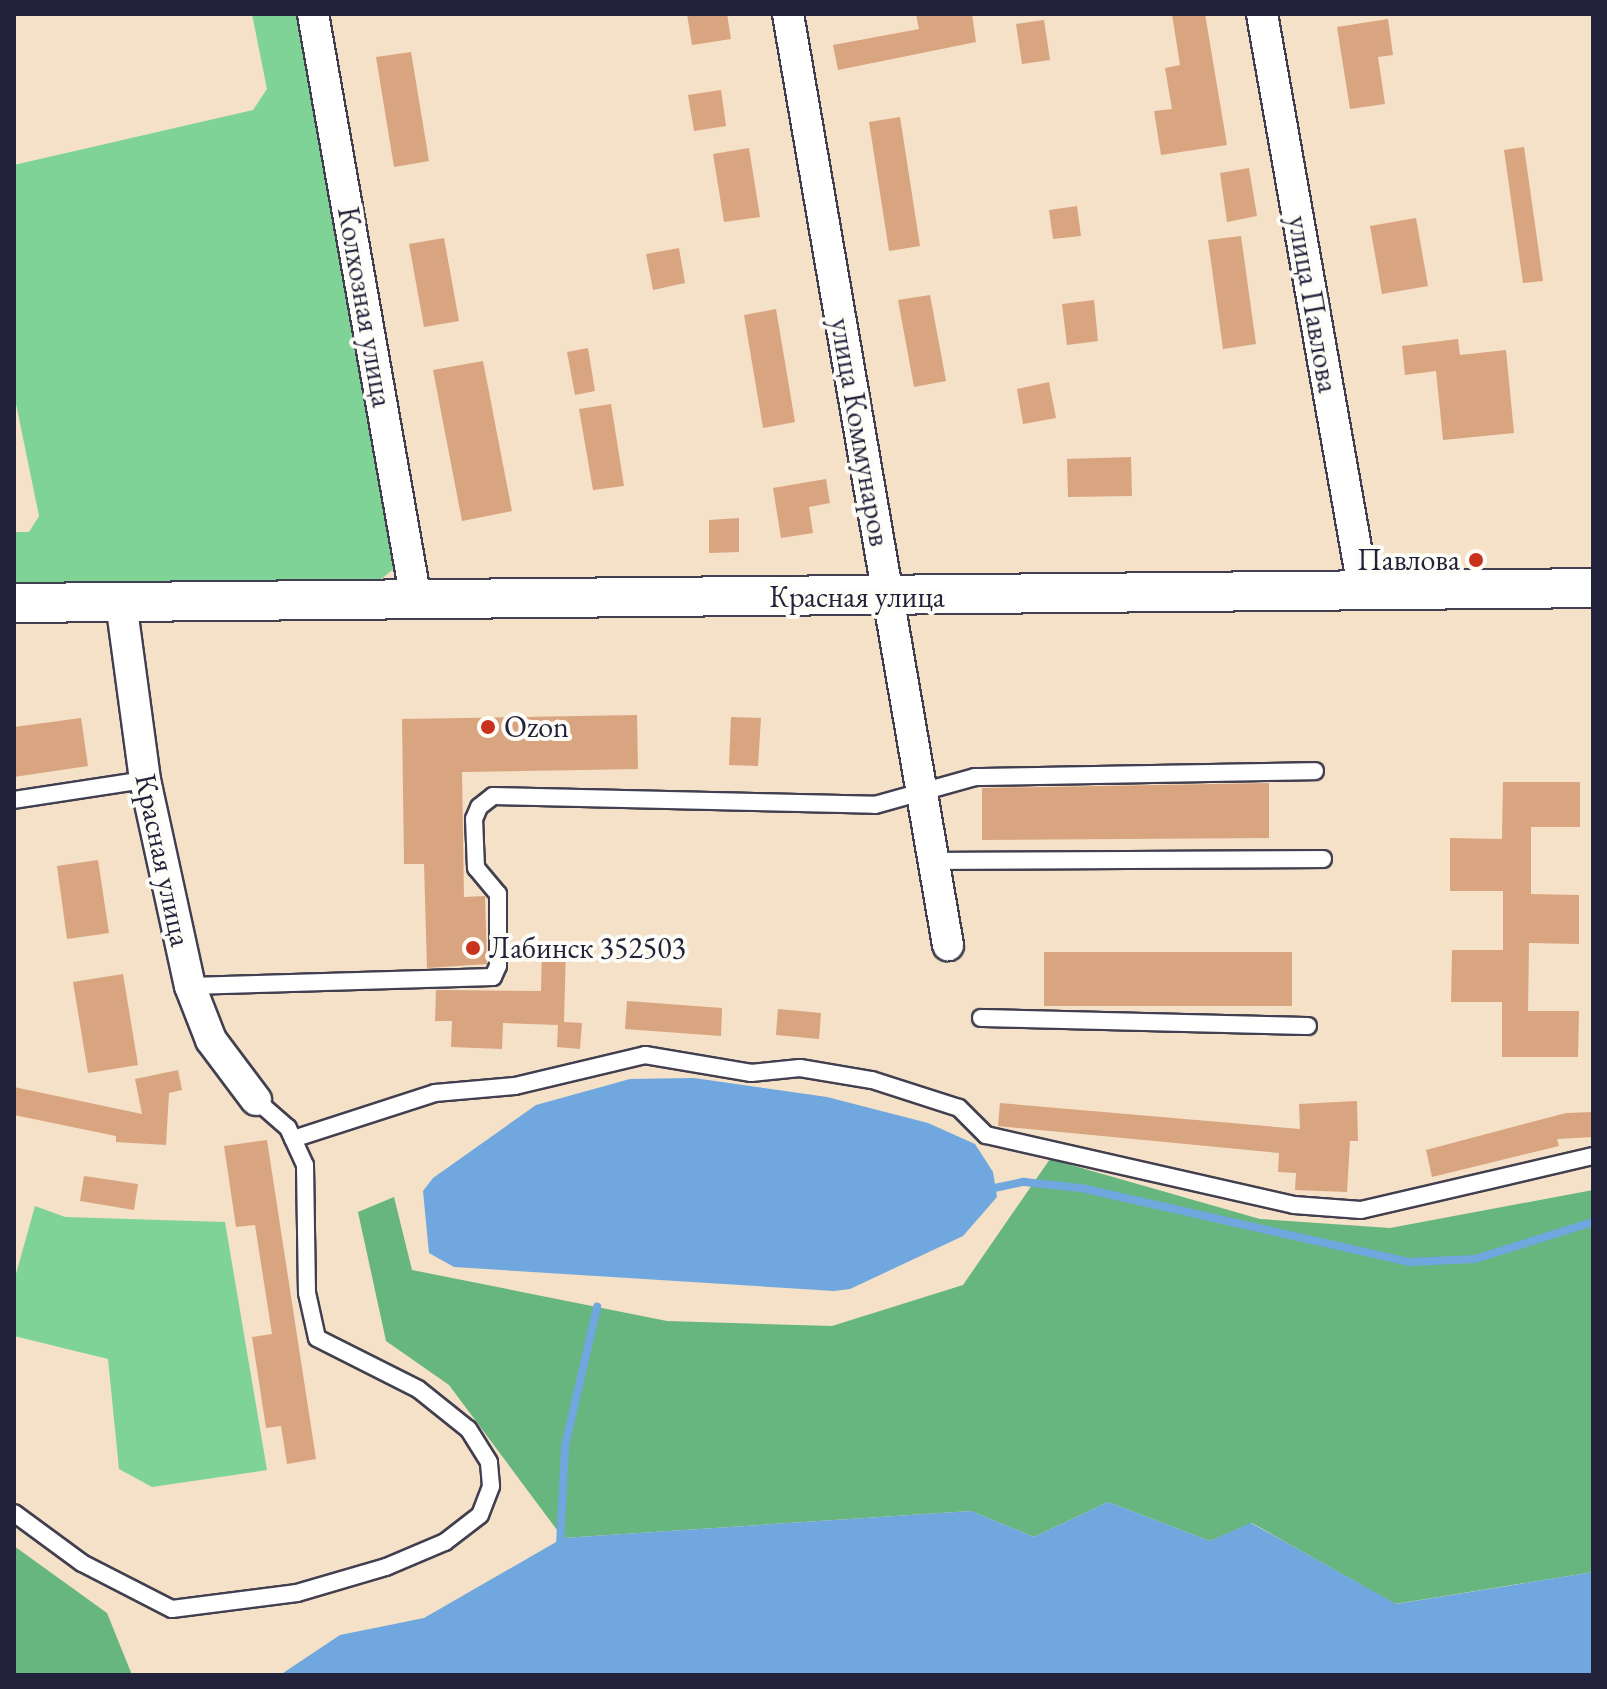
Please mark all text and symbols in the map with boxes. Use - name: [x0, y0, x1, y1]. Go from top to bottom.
- street label: Колхозная улица: [330, 204, 400, 410]
- street label: улица Павлова: [1280, 213, 1346, 395]
- street label: улица Коммунаров: [822, 315, 898, 549]
- place label: Павлова: [1357, 542, 1460, 578]
- marker: Павлова: [1467, 551, 1485, 569]
- street label: Красная улица: [769, 579, 945, 615]
- place label: Ozon: [504, 709, 569, 745]
- marker: Ozon: [479, 718, 497, 736]
- street label: Красная улица: [127, 770, 199, 950]
- place label: Лабинск 352503: [489, 930, 686, 966]
- marker: Лабинск 352503: [464, 939, 482, 957]

